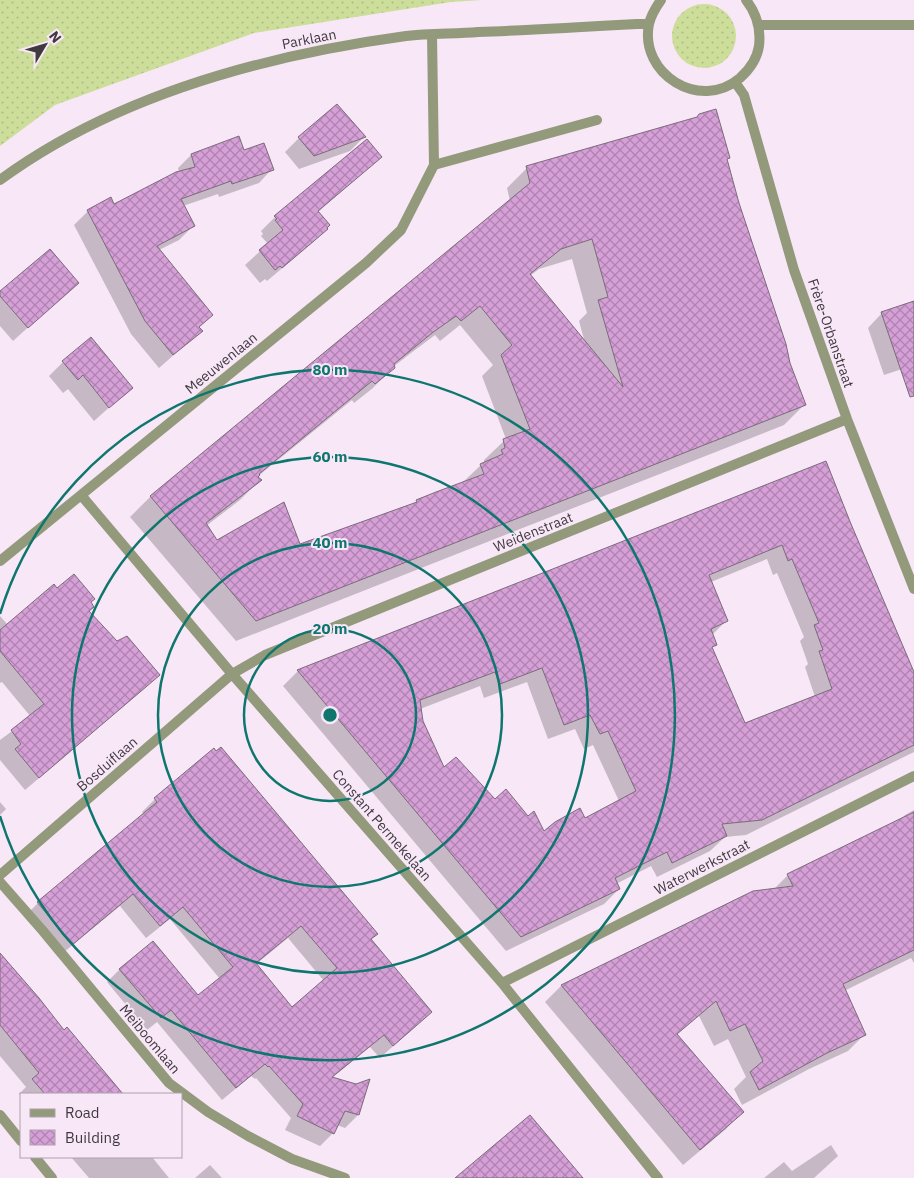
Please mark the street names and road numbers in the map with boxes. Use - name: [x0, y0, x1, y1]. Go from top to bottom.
- street label: Parklaan: [280, 25, 338, 53]
- street label: Frère-Orbanstraat: [804, 276, 858, 390]
- street label: Meeuwenlaan: [181, 328, 261, 398]
- street label: Weidenstraat: [491, 508, 575, 556]
- street label: Bosduiflaan: [73, 733, 141, 795]
- street label: Constant Permekelaan: [329, 765, 435, 885]
- street label: Waterwerkstraat: [651, 835, 753, 899]
- street label: Meiboomlaan: [116, 1001, 184, 1077]

